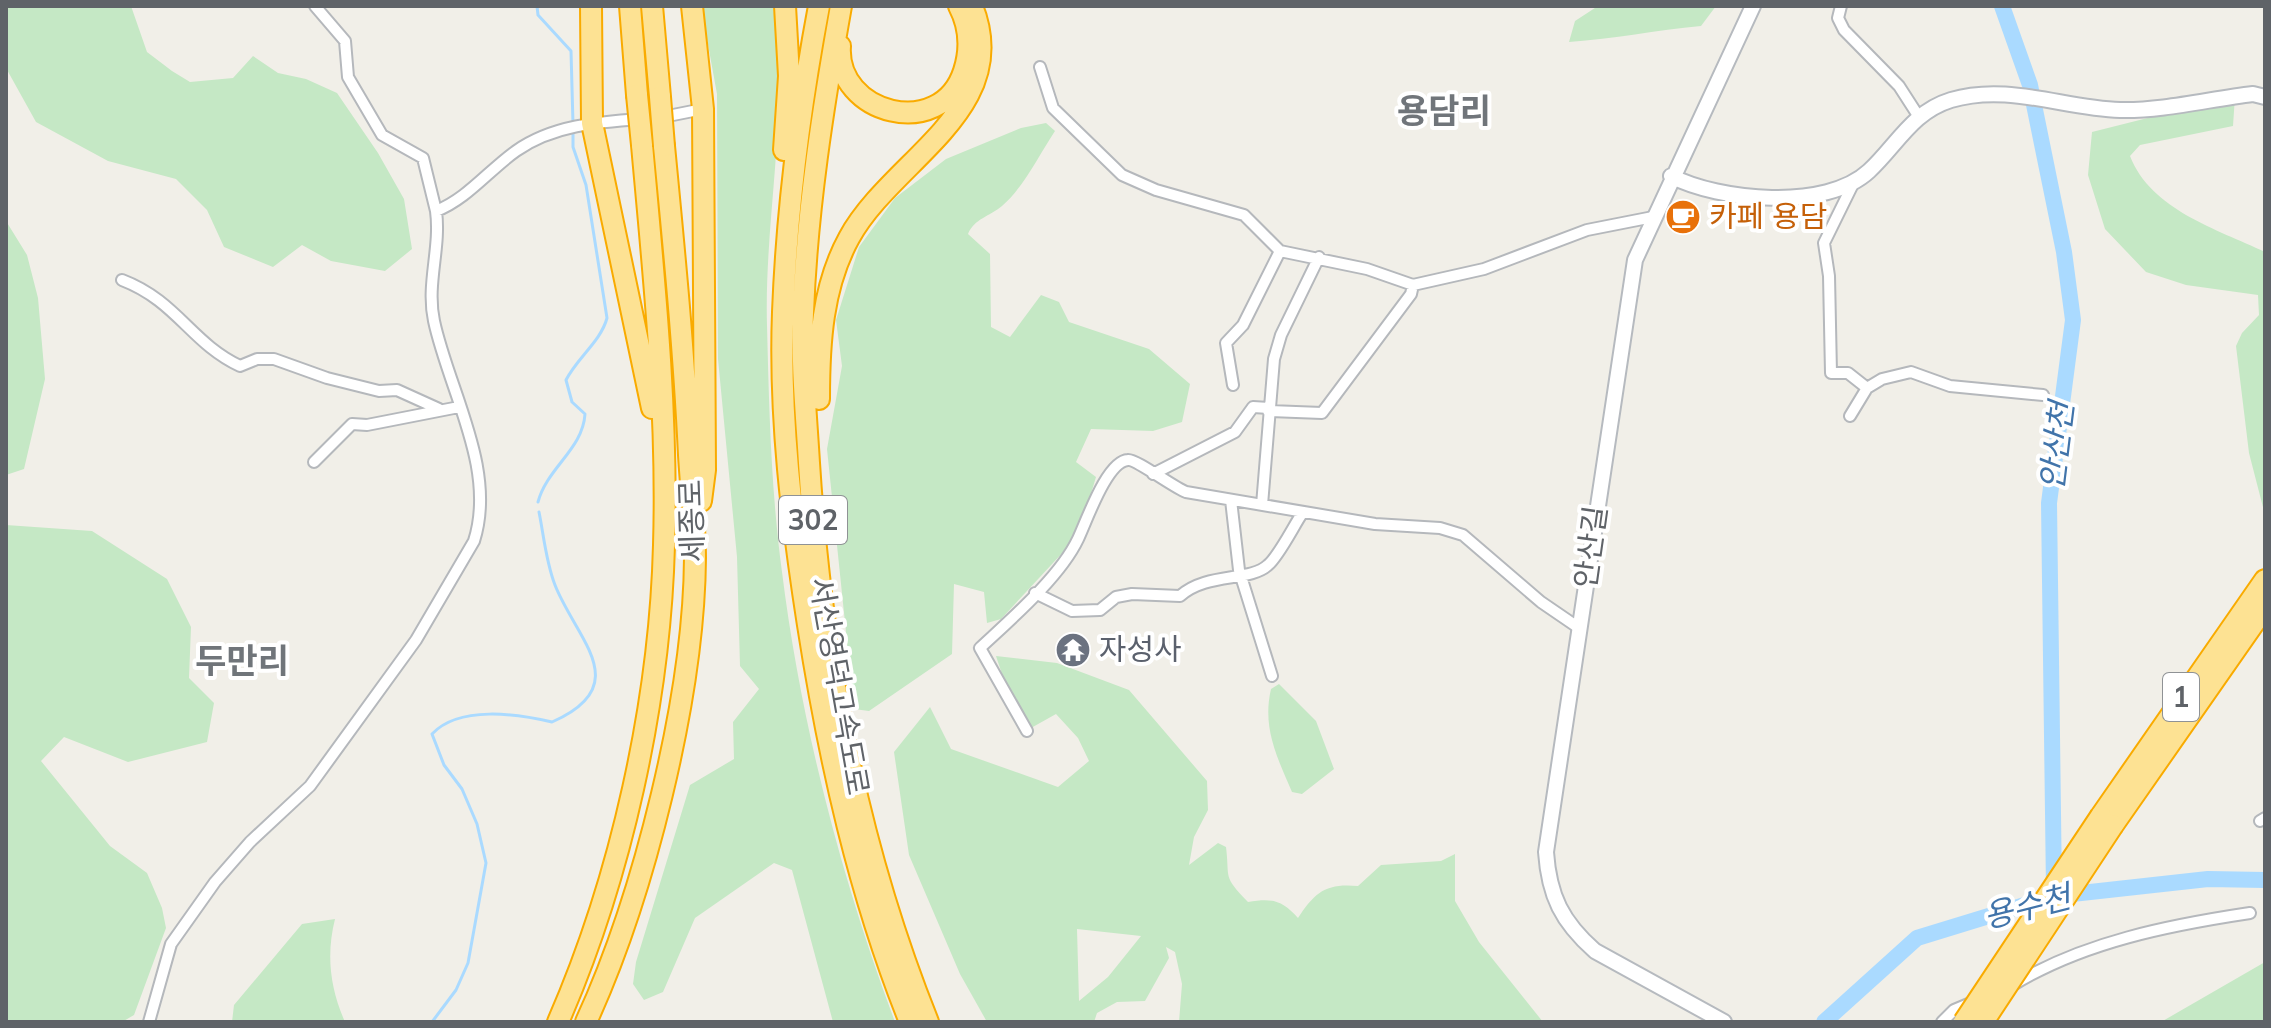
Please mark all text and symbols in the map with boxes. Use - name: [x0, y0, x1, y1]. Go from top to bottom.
- district label: 용담리: [1397, 89, 1491, 132]
- place label: 카페 용담: [1709, 197, 1827, 235]
- cafe icon: 카페 용담: [1664, 198, 1702, 236]
- water label: 안산천: [2031, 396, 2082, 492]
- street label: 세종로: [671, 479, 711, 563]
- road number: 302: [779, 496, 847, 544]
- street label: 안산길: [1565, 503, 1615, 591]
- street label: 서산영덕고속도로: [802, 574, 878, 798]
- place label: 자성사: [1099, 630, 1182, 668]
- temple icon: 자성사: [1054, 631, 1092, 669]
- district label: 두만리: [195, 639, 289, 682]
- road number: 1: [2163, 673, 2199, 721]
- water label: 용수천: [1979, 875, 2078, 936]

